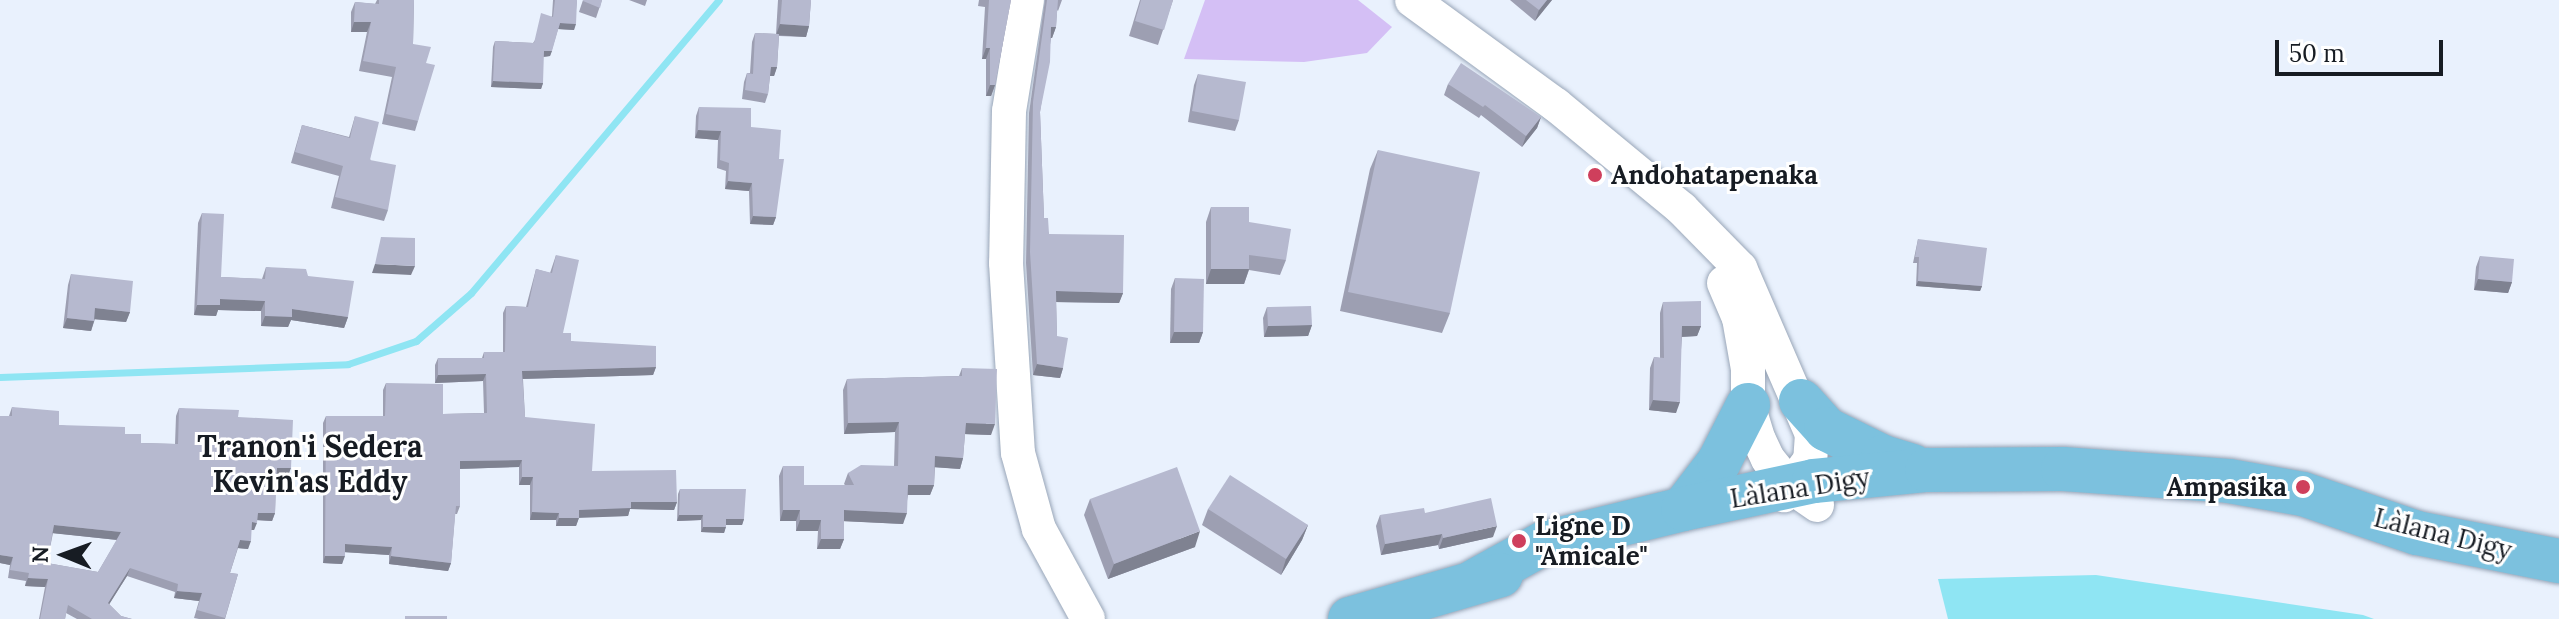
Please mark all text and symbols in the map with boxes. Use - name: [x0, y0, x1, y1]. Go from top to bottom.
- scale bar: [2279, 24, 2447, 74]
- text: 50 m: [2289, 38, 2345, 69]
- place label: Andohatapenaka: [1611, 159, 1818, 191]
- marker: Andohatapenaka: [1586, 166, 1604, 184]
- district label: Tranon'i Sedera Kevin'as Eddy: [197, 428, 423, 498]
- street label: Làlana Digy: [1728, 462, 1872, 514]
- place label: Ampasika: [2167, 471, 2287, 503]
- marker: Ampasika: [2294, 478, 2312, 496]
- street label: Làlana Digy: [2371, 502, 2515, 566]
- place label: Ligne D "Amicale": [1535, 510, 1648, 572]
- north arrow: [24, 515, 104, 595]
- marker: Ligne D "Amicale": [1510, 532, 1528, 550]
- text: N: [26, 546, 54, 563]

